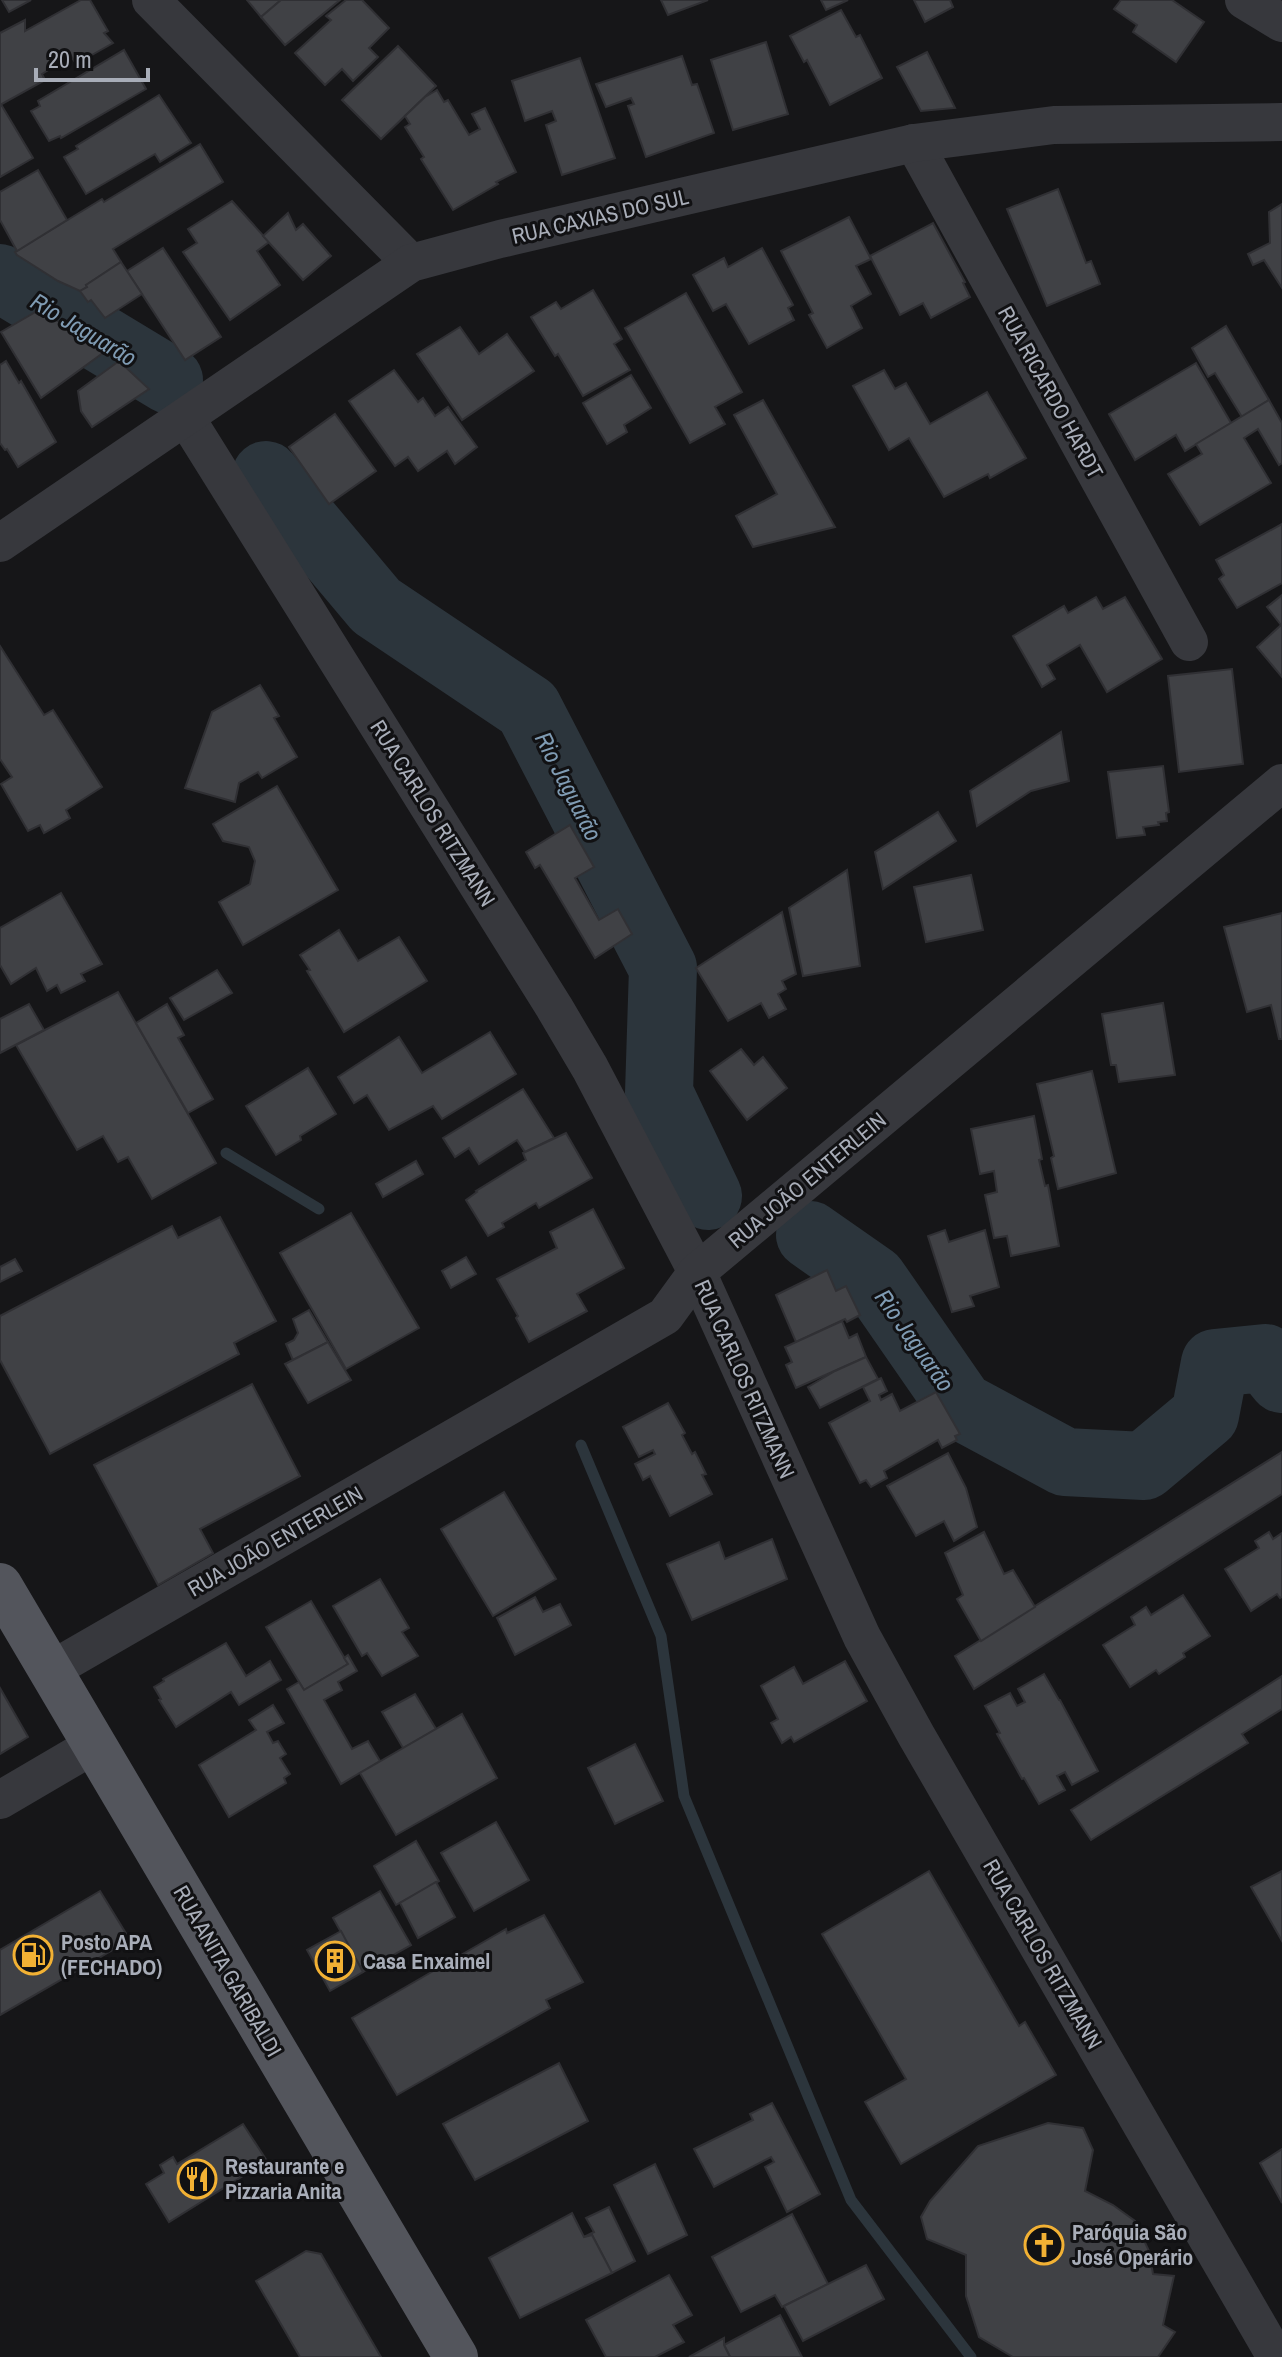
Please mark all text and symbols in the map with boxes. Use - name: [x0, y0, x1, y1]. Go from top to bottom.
- scale bar: [36, 32, 148, 82]
- text: 20 m: [48, 43, 92, 75]
- street label: RUA CAXIAS DO SUL: [509, 181, 691, 251]
- water label: Rio Jaguarão: [25, 285, 143, 373]
- street label: RUA RICARDO HARDT: [991, 301, 1111, 483]
- street label: RUA CARLOS RITZMANN: [363, 714, 503, 912]
- water label: Rio Jaguarão: [528, 726, 610, 846]
- street label: RUA JOÃO ENTERLEIN: [722, 1105, 892, 1255]
- street label: RUA CARLOS RITZMANN: [688, 1275, 802, 1483]
- water label: Rio Jaguarão: [868, 1282, 962, 1398]
- street label: RUA JOÃO ENTERLEIN: [182, 1479, 368, 1603]
- street label: RUA CARLOS RITZMANN: [976, 1854, 1110, 2054]
- street label: RUA ANITA GARIBALDI: [167, 1880, 289, 2062]
- place label: Posto APA (FECHADO): [61, 1927, 162, 1982]
- fuel station icon: Posto APA (FECHADO): [12, 1934, 54, 1976]
- building icon: Casa Enxaimel: [314, 1940, 356, 1982]
- place label: Casa Enxaimel: [363, 1946, 490, 1976]
- place label: Restaurante e Pizzaria Anita: [225, 2151, 344, 2206]
- restaurant icon: Restaurante e Pizzaria Anita: [176, 2158, 218, 2200]
- place label: Paróquia São José Operário: [1072, 2217, 1193, 2272]
- church icon: Paróquia São José Operário: [1023, 2224, 1065, 2266]

